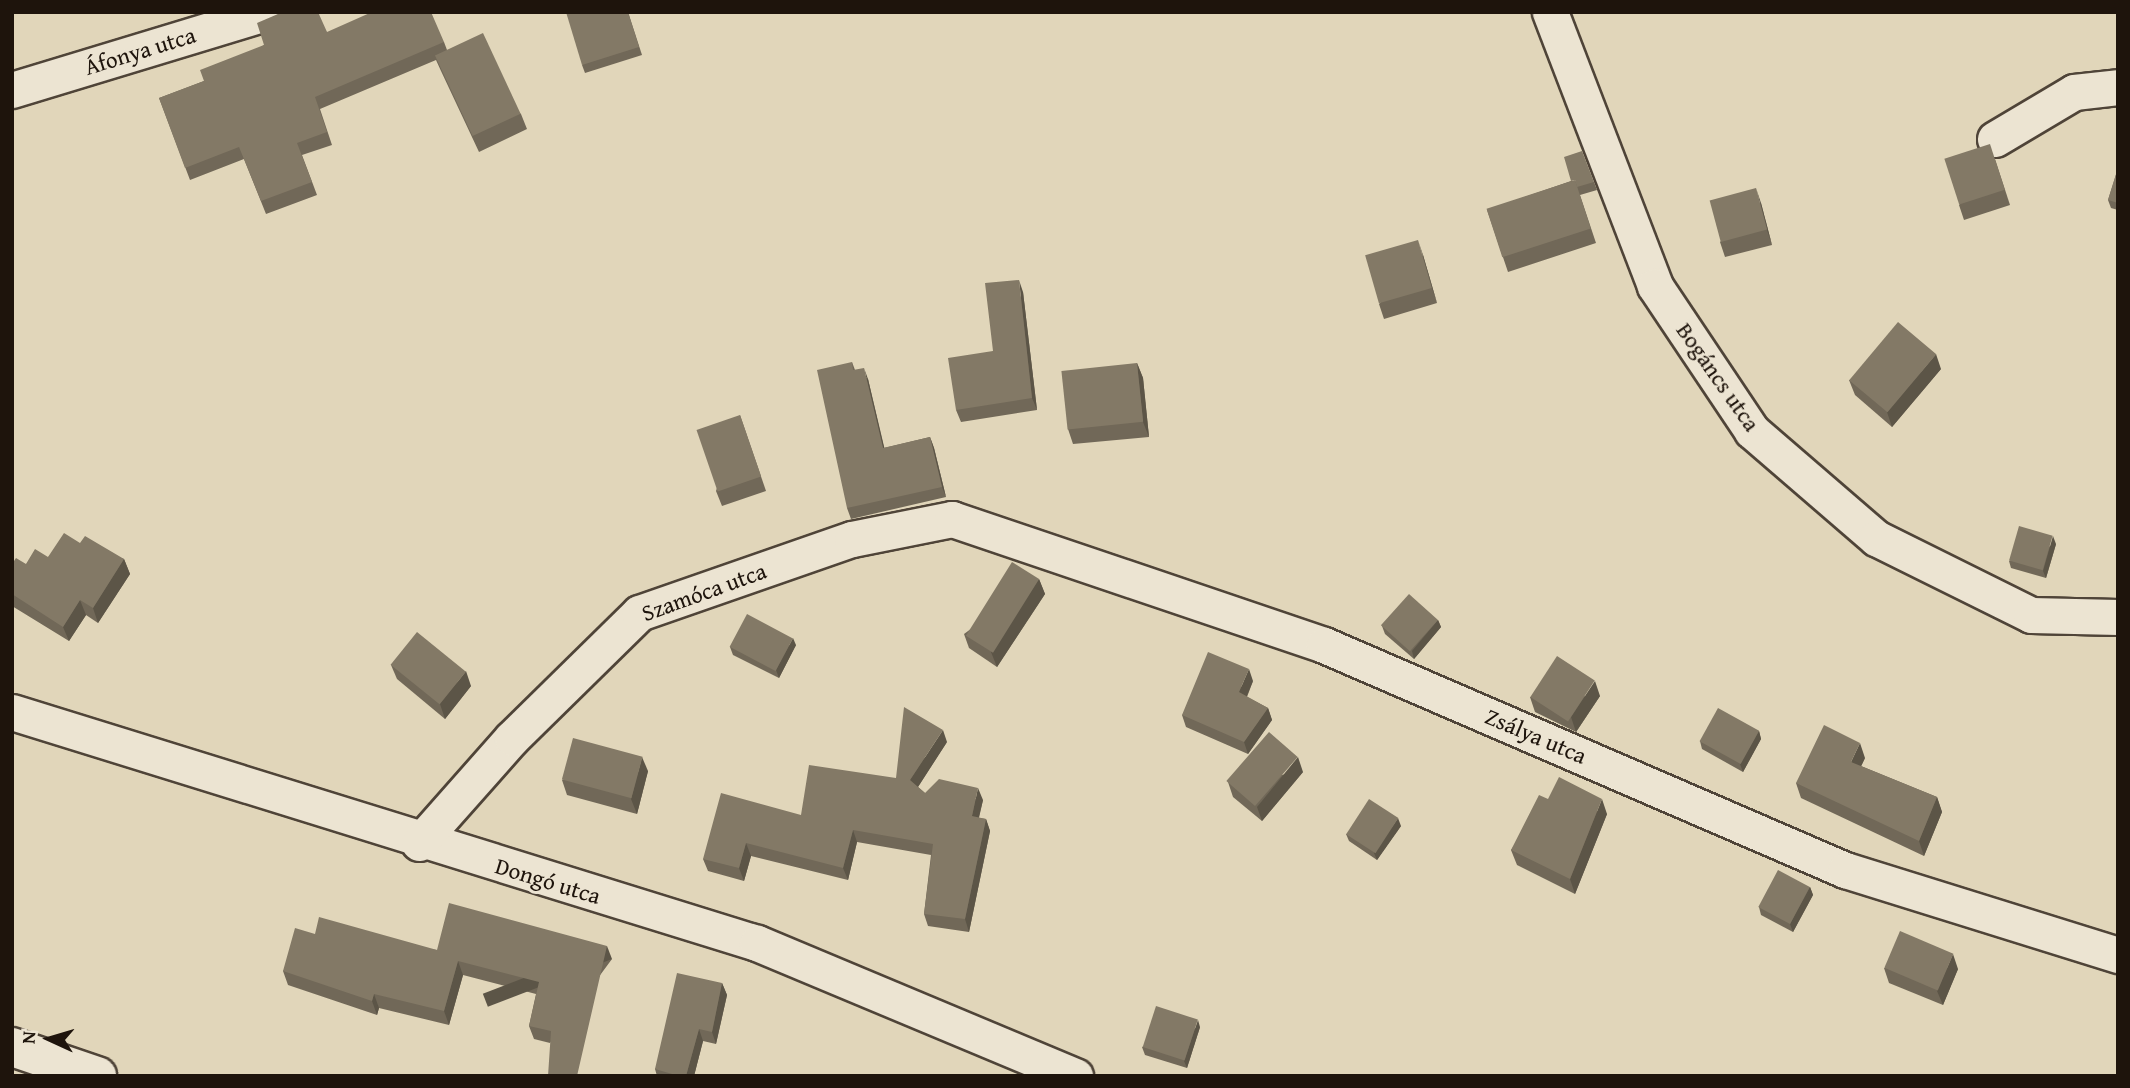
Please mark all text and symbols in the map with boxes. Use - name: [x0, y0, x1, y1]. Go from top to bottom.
- street label: Áfonya utca: [81, 21, 199, 81]
- street label: Bogáncs utca: [1671, 317, 1765, 437]
- street label: Szamóca utca: [638, 557, 770, 627]
- street label: Zsálya utca: [1481, 702, 1591, 770]
- street label: Dongó utca: [492, 852, 604, 910]
- north arrow: [14, 1004, 84, 1074]
- text: N: [14, 1030, 42, 1045]

